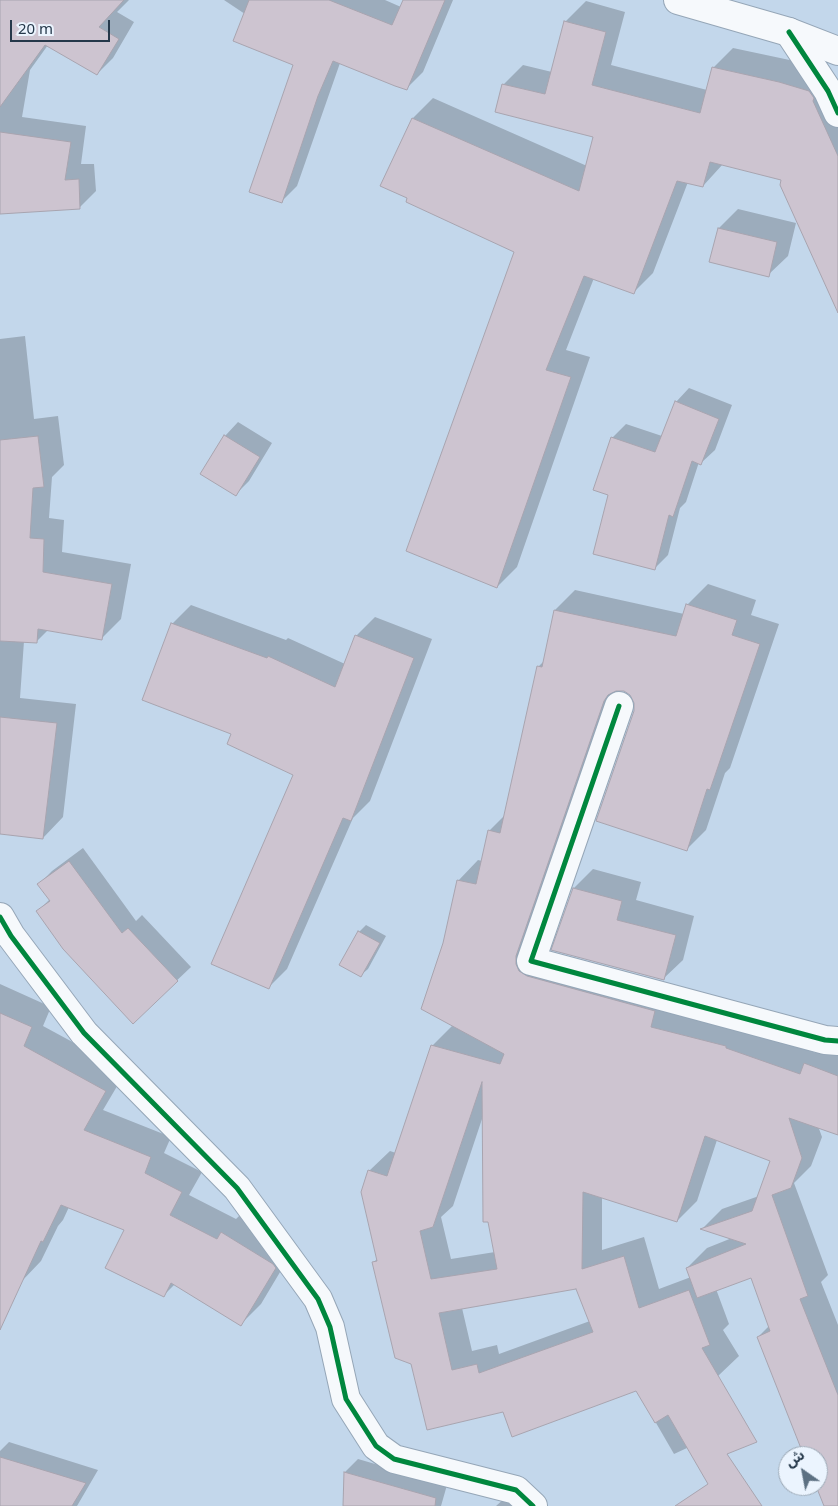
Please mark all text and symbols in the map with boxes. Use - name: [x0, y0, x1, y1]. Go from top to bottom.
- scale bar: [12, 10, 112, 42]
- text: 20 m: [18, 13, 53, 45]
- text: ش: [779, 1441, 811, 1476]
- north arrow: [778, 1446, 828, 1496]

